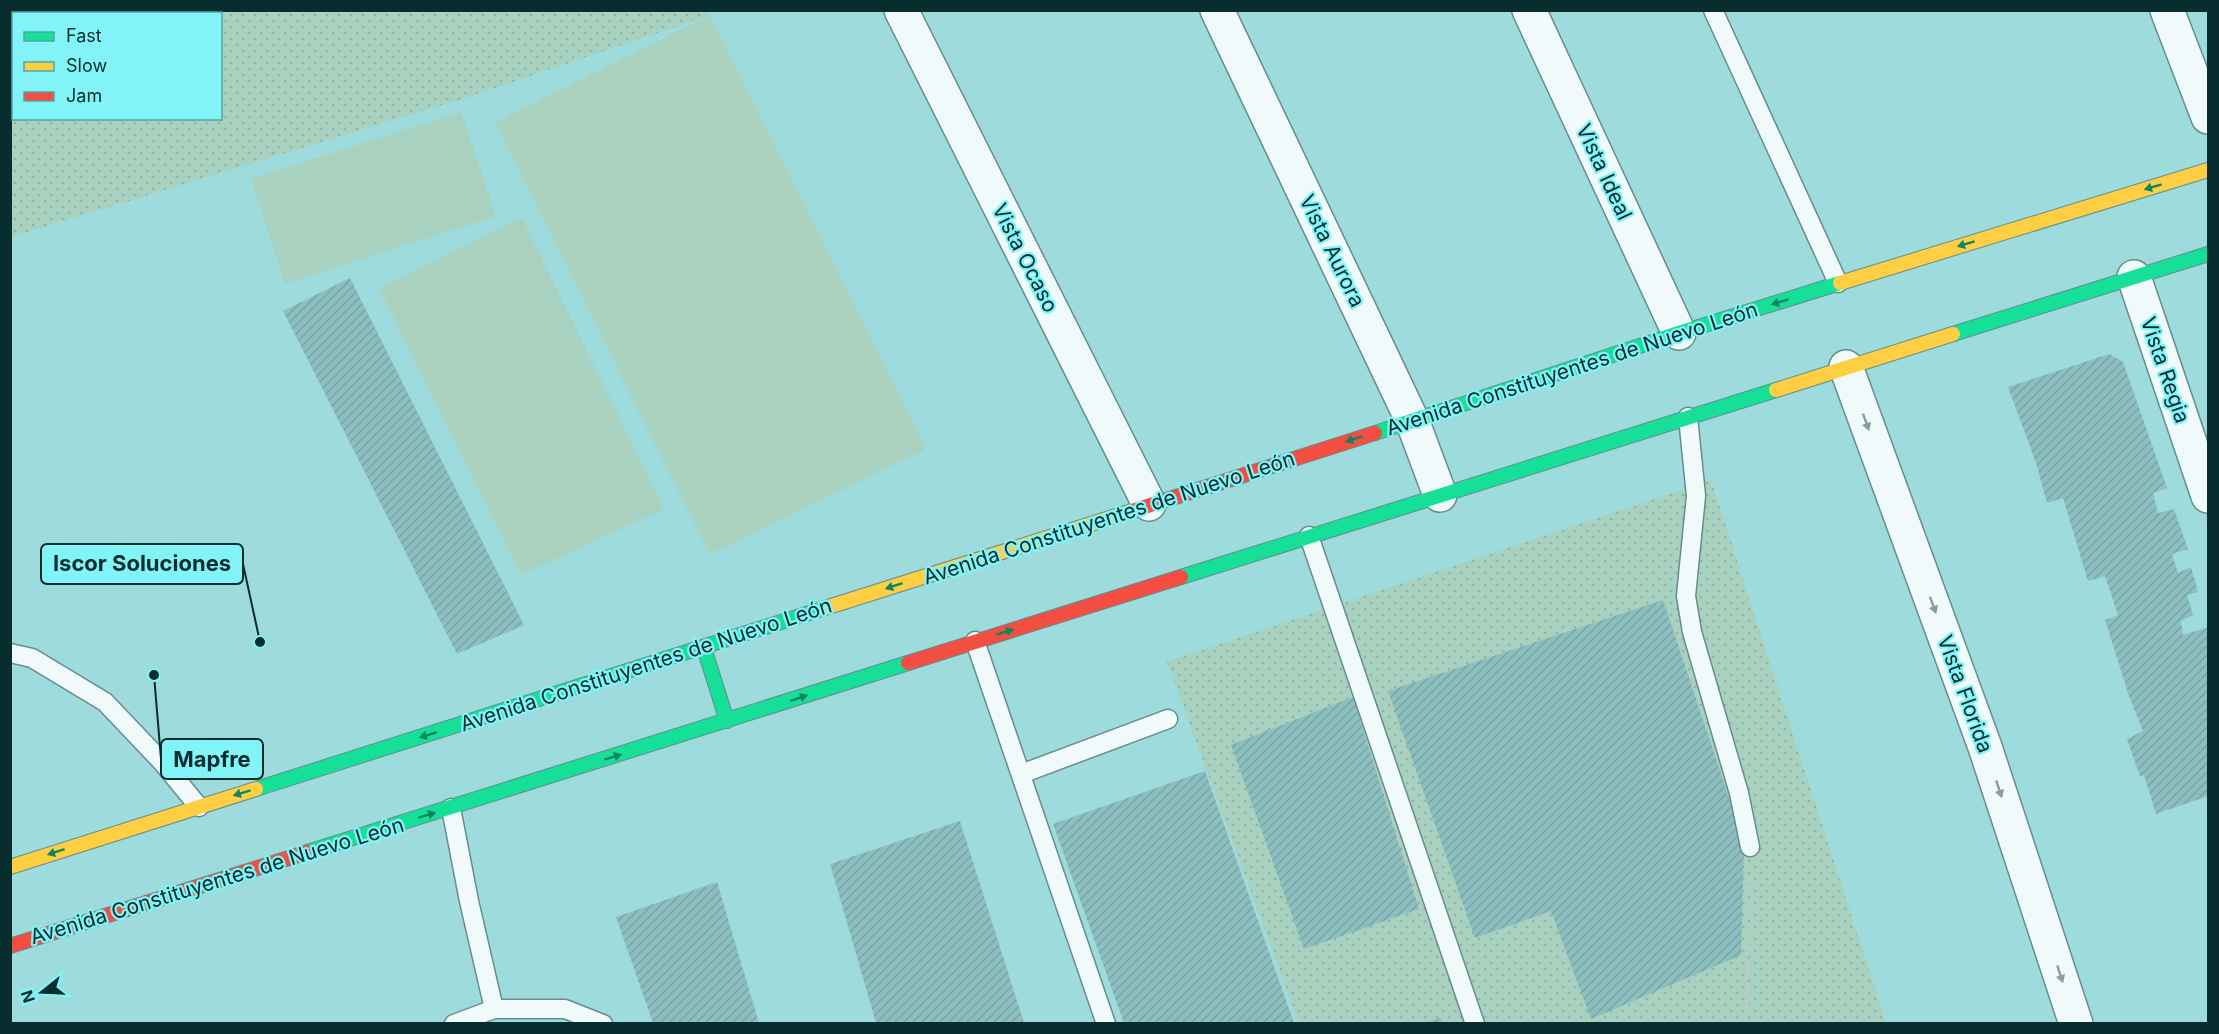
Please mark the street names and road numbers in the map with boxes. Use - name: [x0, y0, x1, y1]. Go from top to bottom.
- street label: Vista Ideal: [1571, 120, 1638, 224]
- street label: Vista Aurora: [1294, 190, 1370, 311]
- street label: Vista Ocaso: [987, 199, 1064, 316]
- street label: Avenida Constituyentes de Nuevo León: [1383, 296, 1761, 441]
- street label: Vista Regia: [2136, 314, 2195, 426]
- street label: Avenida Constituyentes de Nuevo León: [920, 445, 1298, 590]
- street label: Avenida Constituyentes de Nuevo León: [457, 592, 835, 737]
- street label: Vista Florida: [1933, 632, 1998, 756]
- street label: Avenida Constituyentes de Nuevo León: [27, 812, 407, 949]

